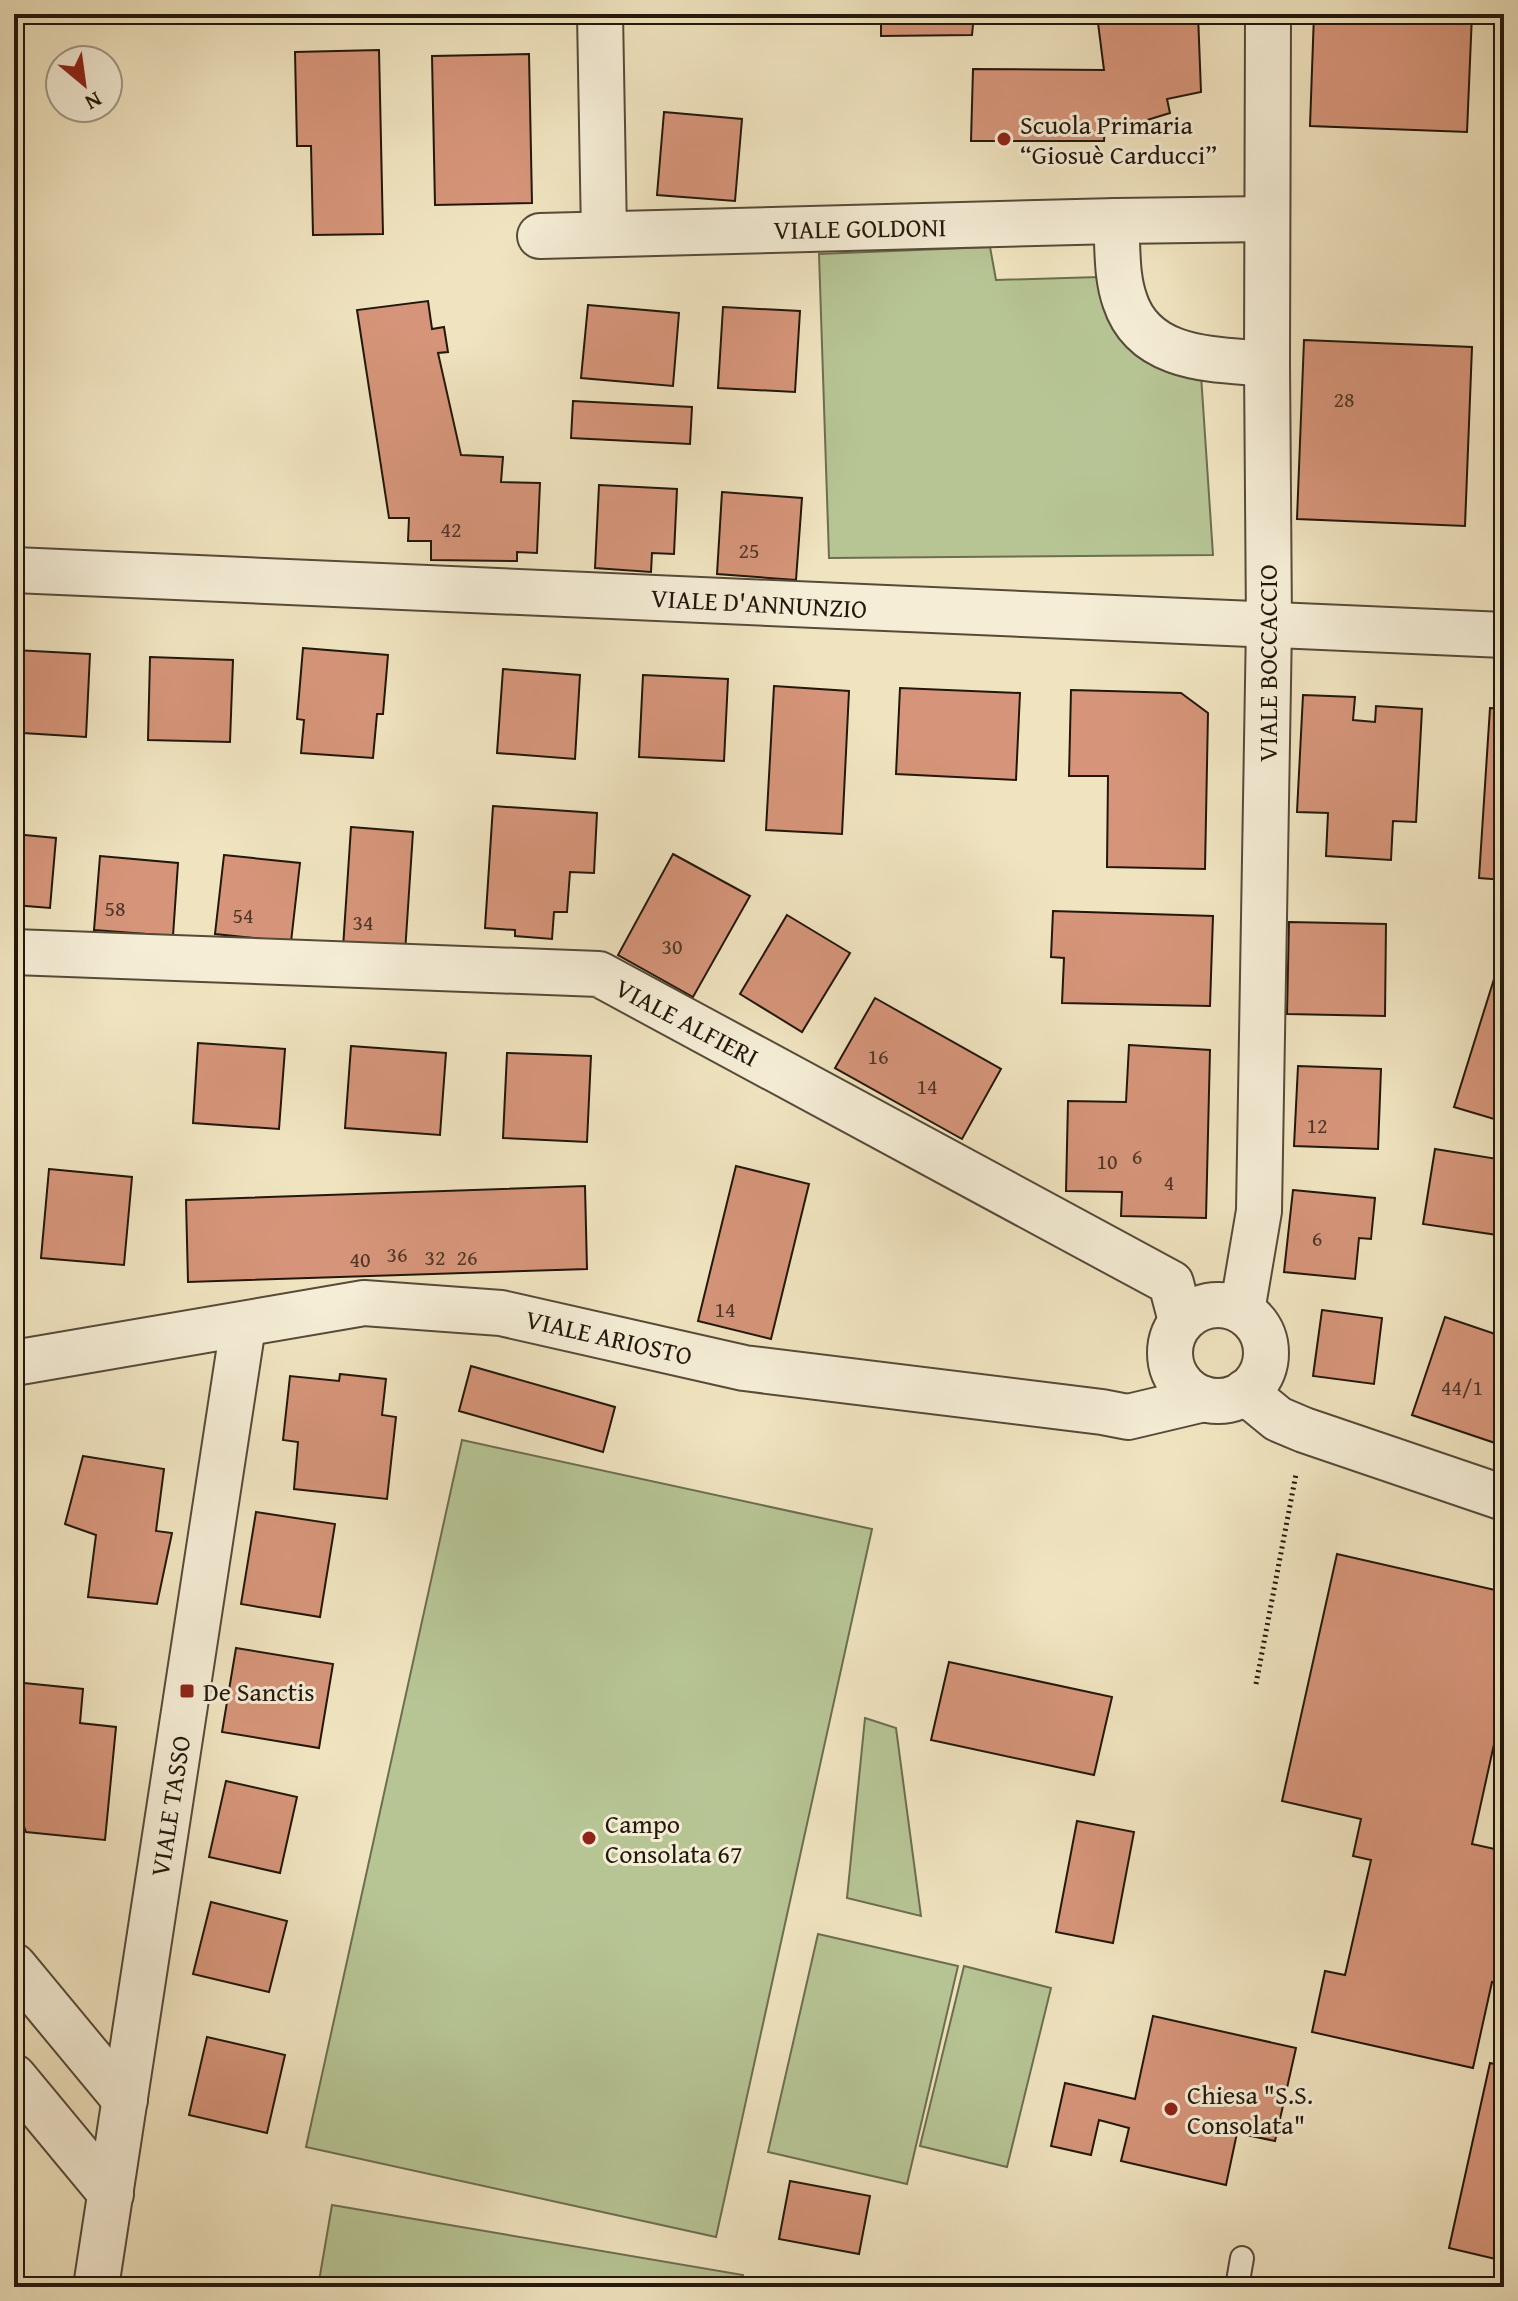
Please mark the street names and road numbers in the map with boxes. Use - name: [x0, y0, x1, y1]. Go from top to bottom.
- street label: VIALE GOLDONI: [773, 207, 947, 249]
- street label: VIALE BOCCACCIO: [1248, 564, 1287, 762]
- street label: VIALE D'ANNUNZIO: [650, 578, 868, 628]
- street label: VIALE ALFIERI: [608, 968, 766, 1076]
- street label: VIALE ARIOSTO: [522, 1299, 696, 1375]
- street label: VIALE TASSO: [140, 1733, 200, 1879]

